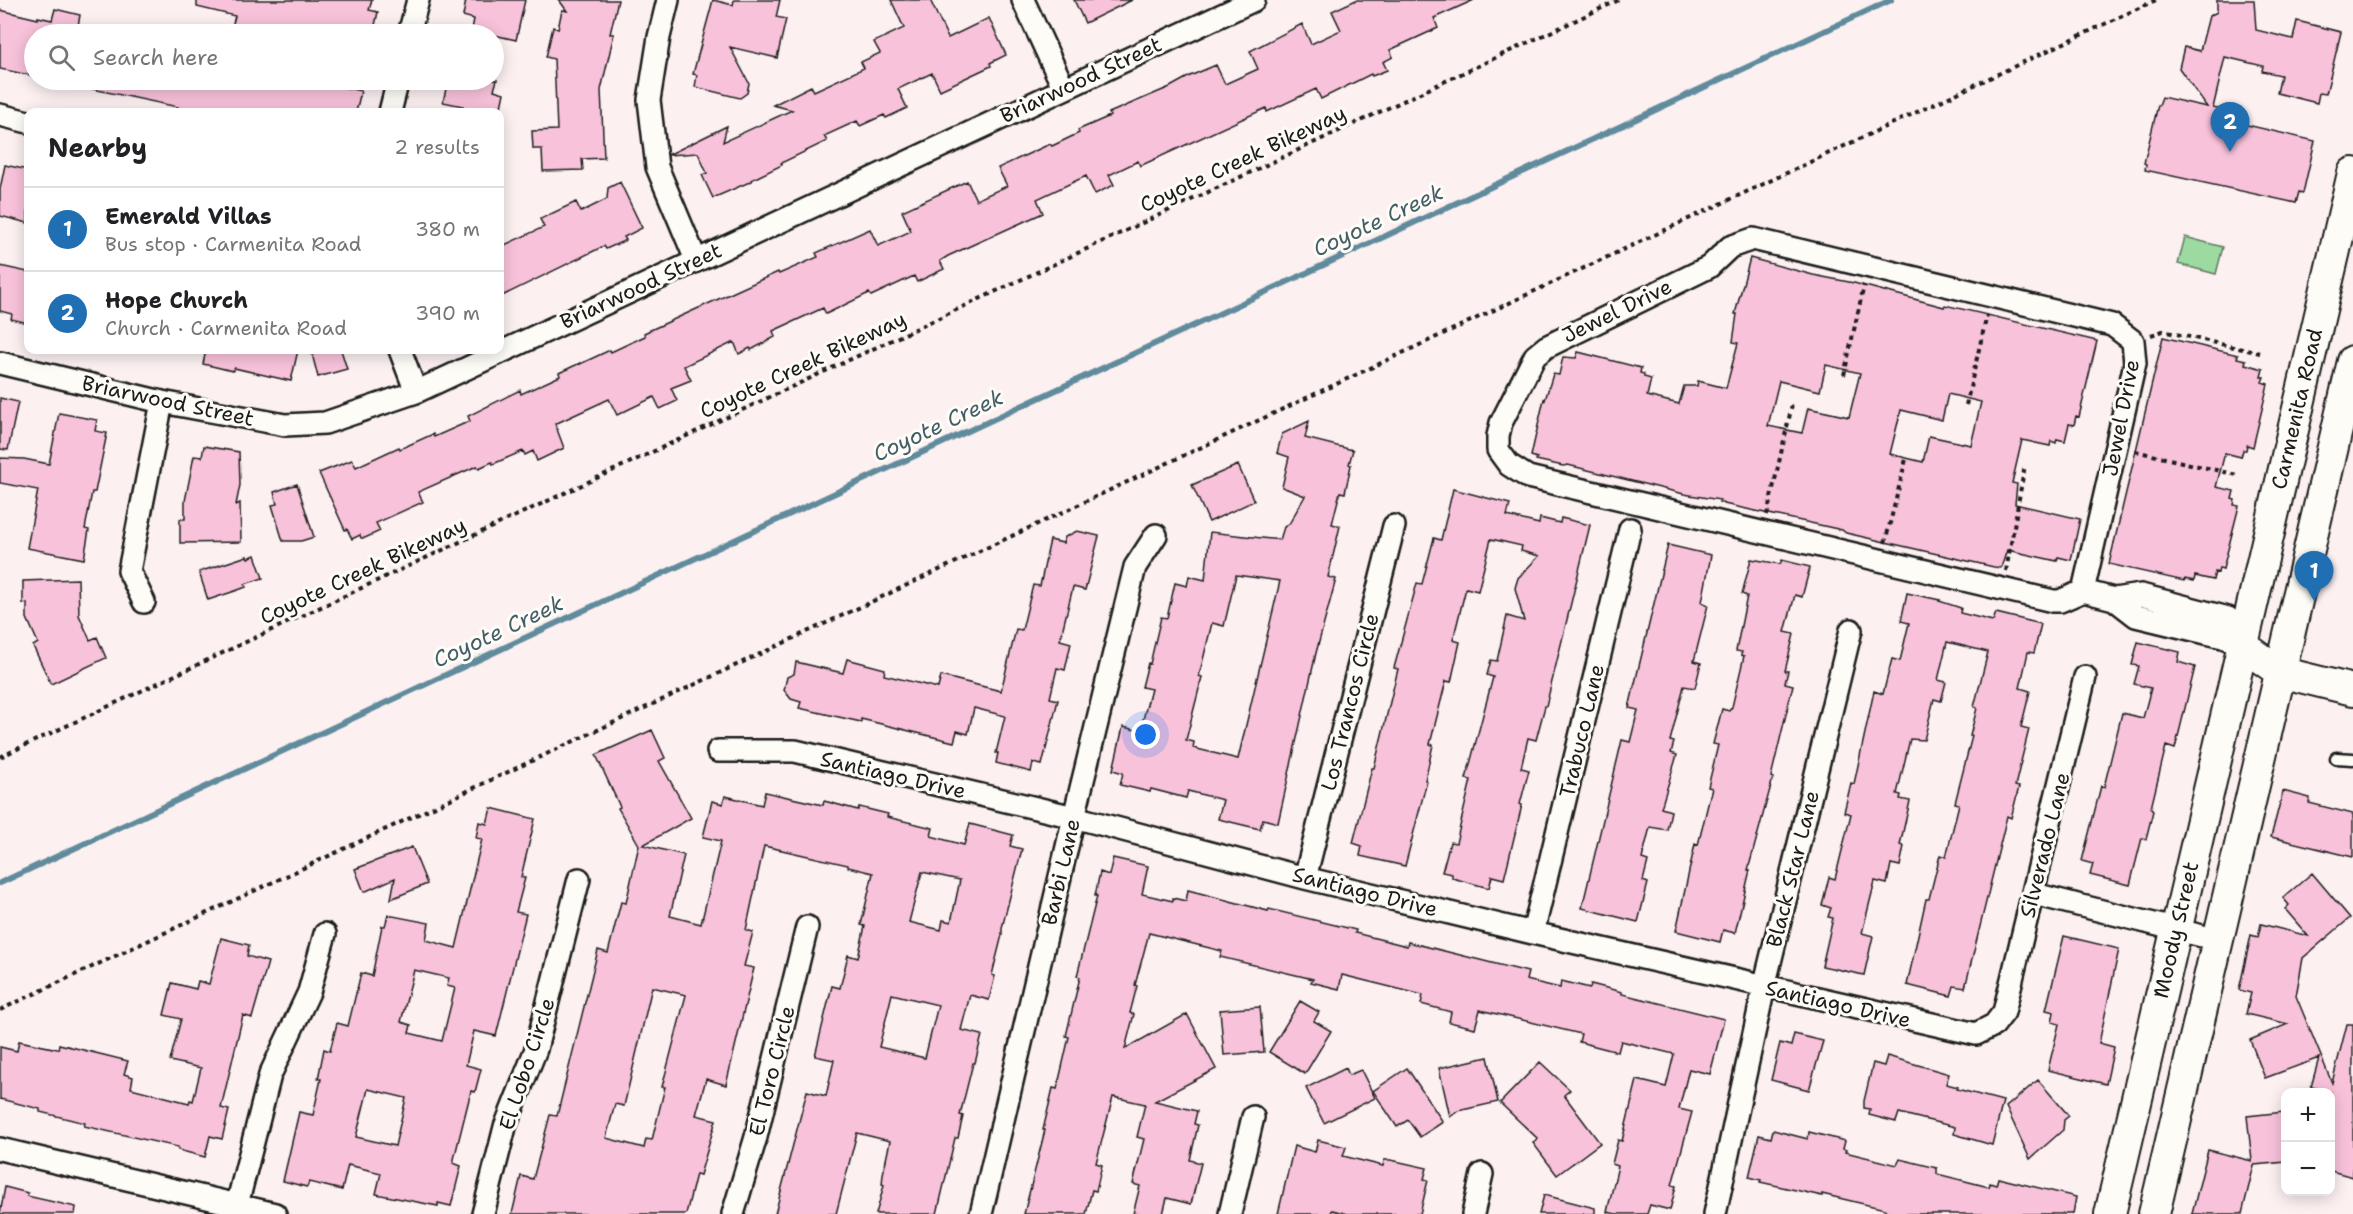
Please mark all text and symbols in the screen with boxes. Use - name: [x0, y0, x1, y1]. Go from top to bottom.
- search box: [24, 24, 504, 90]
- street label: Briarwood Street: [996, 30, 1166, 130]
- icon: search: [45, 41, 78, 74]
- text: Search here: [93, 43, 219, 72]
- street label: Coyote Creek Bikeway: [1135, 99, 1351, 219]
- pin: 2: [2210, 102, 2250, 152]
- text: Nearby: [48, 130, 147, 165]
- text: 2 results: [394, 134, 480, 160]
- water label: Coyote Creek: [1308, 177, 1449, 263]
- text: Emerald Villas: [105, 202, 272, 231]
- text: 1: [63, 216, 72, 242]
- text: 380 m: [415, 216, 480, 242]
- text: Bus stop · Carmenita Road: [105, 231, 361, 257]
- street label: Briarwood Street: [556, 236, 726, 336]
- street label: Jewel Drive: [1557, 272, 1677, 350]
- text: Hope Church: [105, 286, 248, 315]
- text: 2: [61, 300, 75, 326]
- text: 390 m: [415, 300, 480, 326]
- street label: Coyote Creek Bikeway: [695, 305, 911, 425]
- text: Church · Carmenita Road: [105, 315, 347, 341]
- street label: Carmenita Road: [2265, 326, 2329, 492]
- street label: Jewel Drive: [2096, 357, 2146, 479]
- street label: Briarwood Street: [79, 369, 257, 433]
- water label: Coyote Creek: [868, 382, 1009, 468]
- street label: Coyote Creek Bikeway: [255, 511, 471, 631]
- pin: 1: [2294, 552, 2334, 601]
- water label: Coyote Creek: [428, 588, 569, 674]
- street label: Los Trancos Circle: [1314, 610, 1386, 794]
- street label: Trabuco Lane: [1553, 662, 1611, 800]
- your location: [1131, 720, 1160, 749]
- street label: Santiago Drive: [818, 745, 968, 805]
- street label: Silverado Lane: [2013, 769, 2077, 921]
- street label: Black Star Lane: [1760, 788, 1826, 950]
- street label: Barbi Lane: [1035, 816, 1087, 928]
- street label: Moody Street: [2147, 859, 2205, 1001]
- street label: Santiago Drive: [1290, 860, 1440, 924]
- street label: Santiago Drive: [1763, 974, 1913, 1034]
- street label: El Lobo Circle: [492, 994, 562, 1134]
- street label: El Toro Circle: [742, 1003, 802, 1139]
- map controls: [2281, 1088, 2335, 1196]
- button: +: [2281, 1088, 2335, 1142]
- button: −: [2281, 1142, 2335, 1196]

